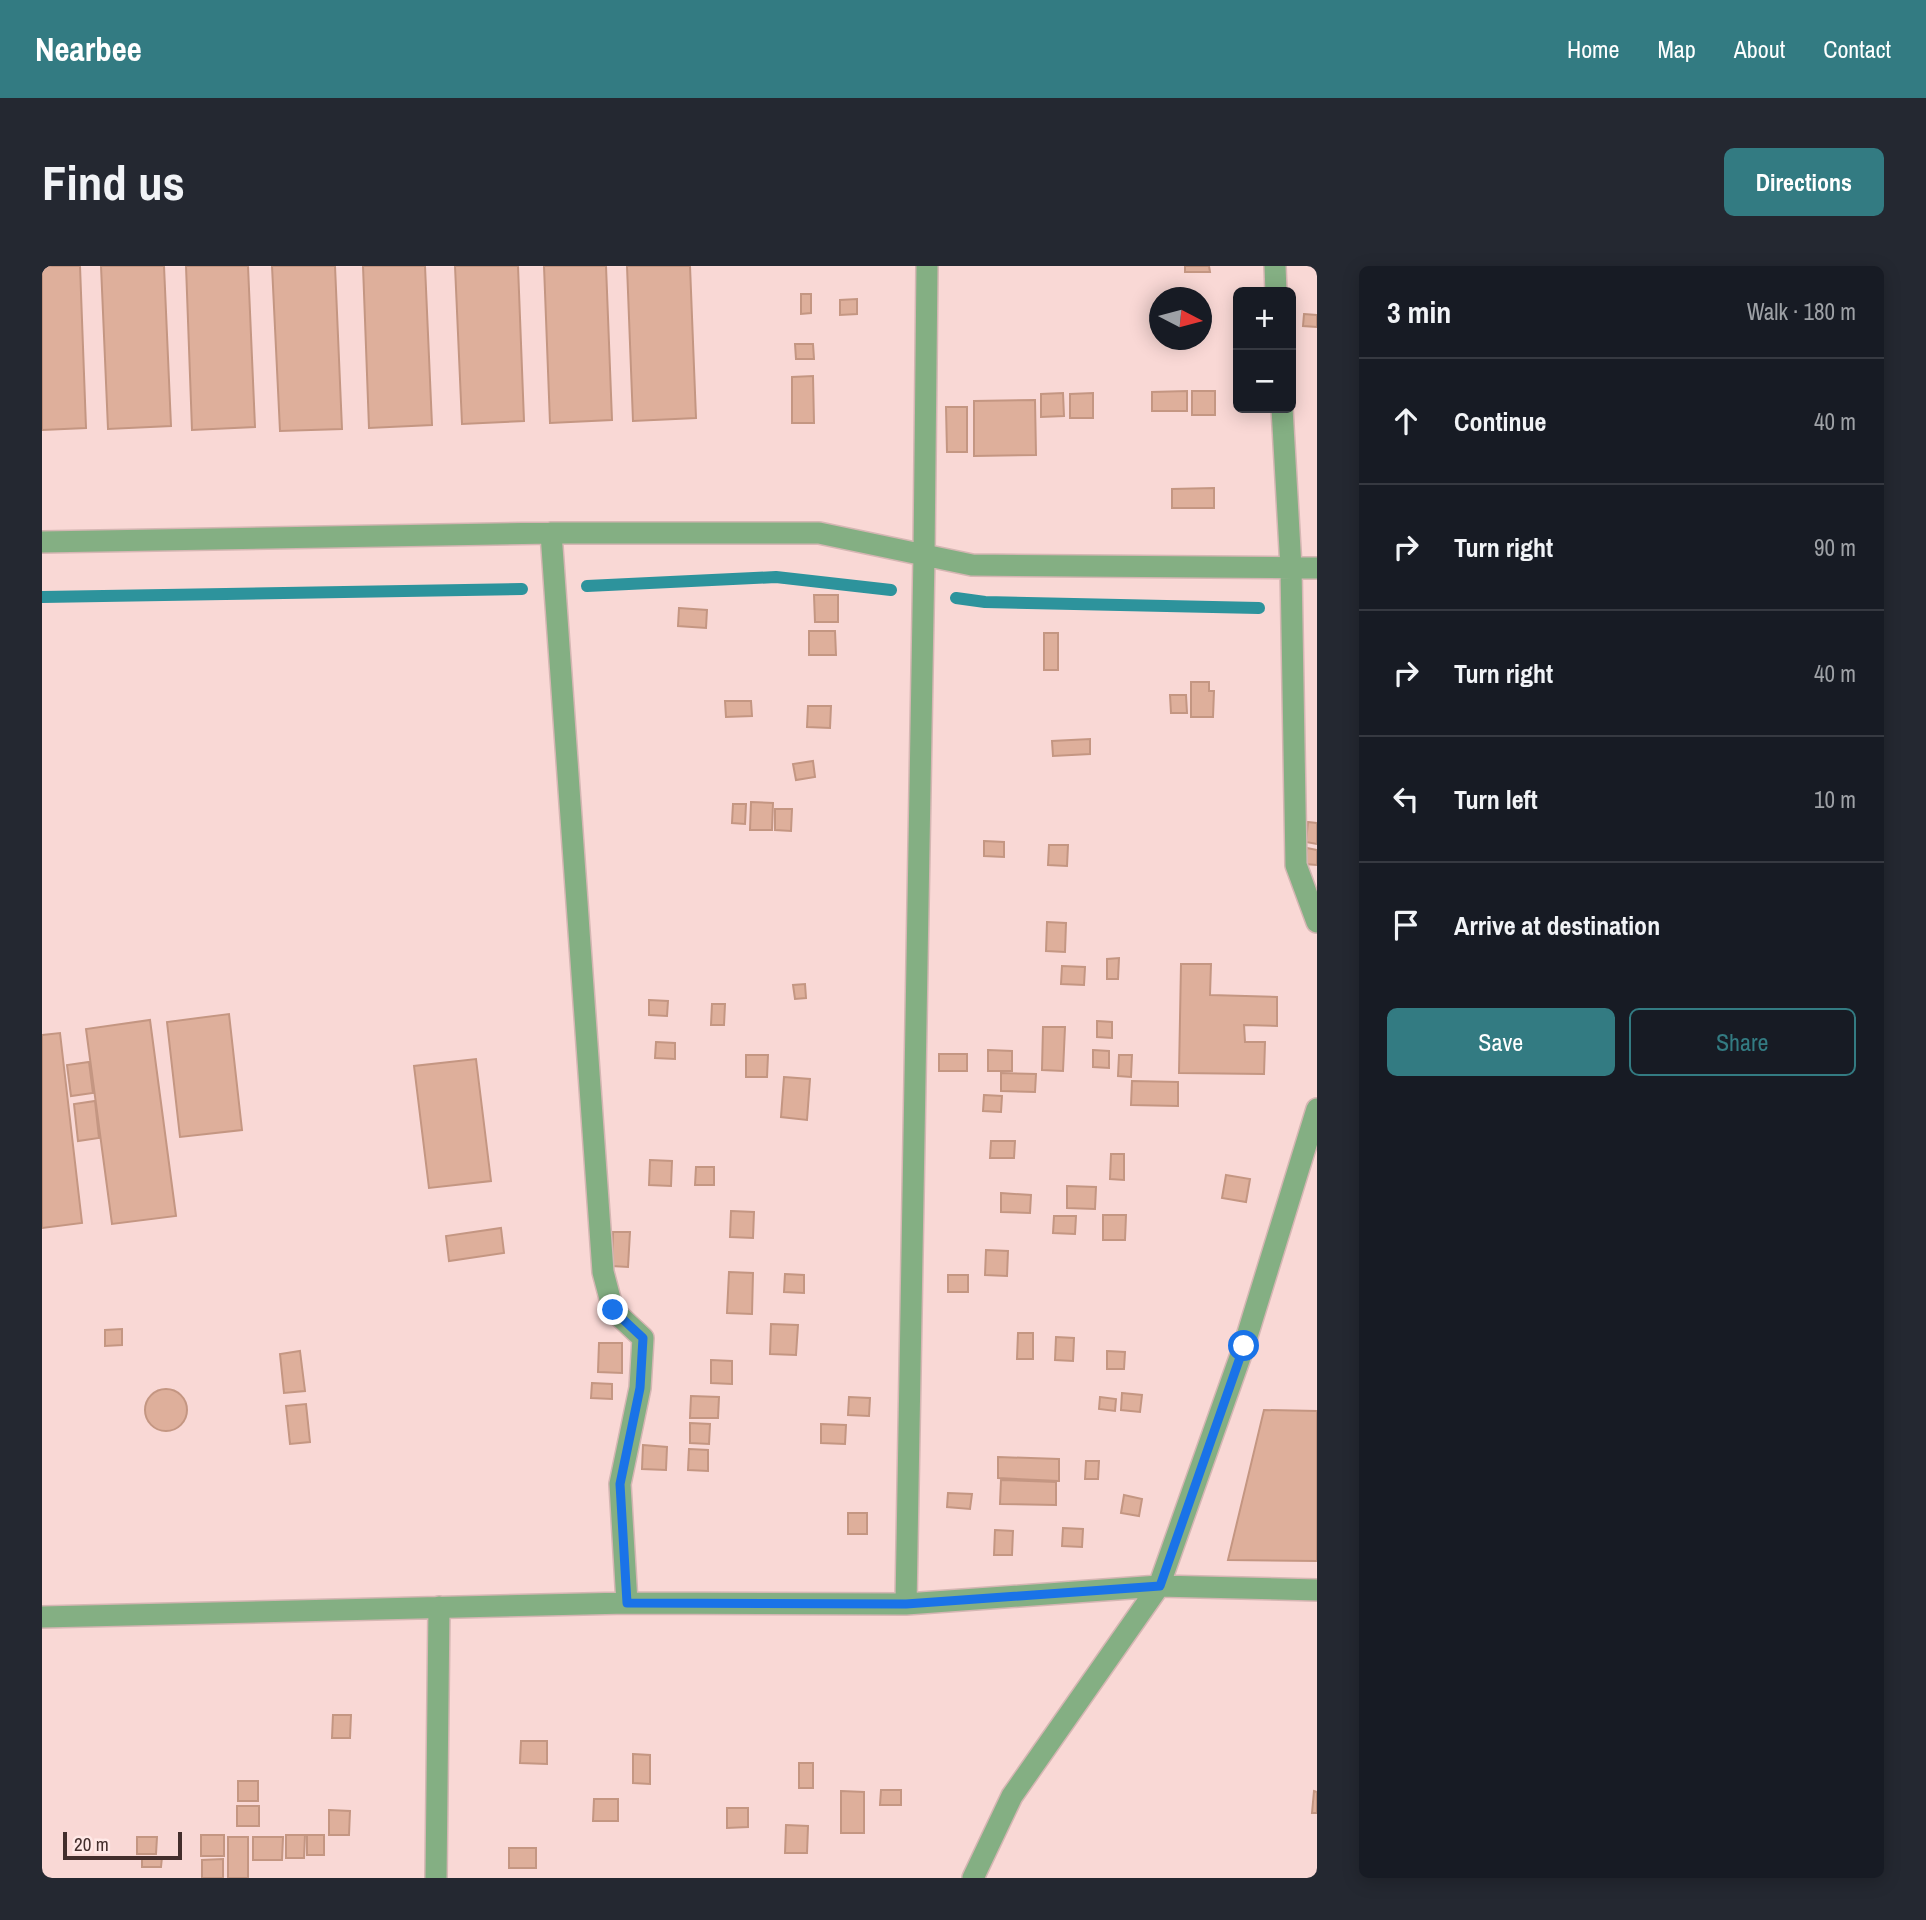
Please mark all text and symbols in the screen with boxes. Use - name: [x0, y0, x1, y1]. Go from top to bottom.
- text: Nearbee: [35, 27, 142, 71]
- text: Home: [1567, 33, 1619, 65]
- text: Map: [1657, 33, 1696, 65]
- text: About: [1734, 33, 1785, 65]
- text: Contact: [1823, 33, 1891, 65]
- button: Directions: [1724, 148, 1884, 216]
- text: Find us: [42, 149, 185, 215]
- north arrow: [1149, 287, 1212, 350]
- map controls: [1233, 287, 1296, 413]
- button: +: [1233, 287, 1296, 350]
- text: 3 min: [1387, 292, 1451, 332]
- text: Walk · 180 m: [1747, 296, 1856, 327]
- button: −: [1233, 350, 1296, 413]
- icon: ahead: [1387, 402, 1425, 440]
- text: Continue: [1454, 404, 1546, 439]
- text: 40 m: [1814, 406, 1856, 437]
- icon: right: [1387, 528, 1425, 566]
- text: Turn right: [1454, 530, 1553, 565]
- text: 90 m: [1814, 532, 1856, 563]
- icon: right: [1387, 654, 1425, 692]
- text: Turn right: [1454, 656, 1553, 691]
- text: 40 m: [1814, 658, 1856, 689]
- icon: left: [1387, 780, 1425, 818]
- text: Turn left: [1454, 782, 1538, 817]
- text: 10 m: [1814, 784, 1856, 815]
- icon: arrive: [1387, 906, 1425, 944]
- text: Arrive at destination: [1454, 908, 1660, 943]
- button: Save: [1387, 1008, 1615, 1076]
- button: Share: [1629, 1008, 1856, 1076]
- route end: [597, 1294, 628, 1325]
- route start: [1228, 1330, 1259, 1361]
- scale bar: [63, 1829, 182, 1861]
- text: 20 m: [74, 1831, 109, 1857]

